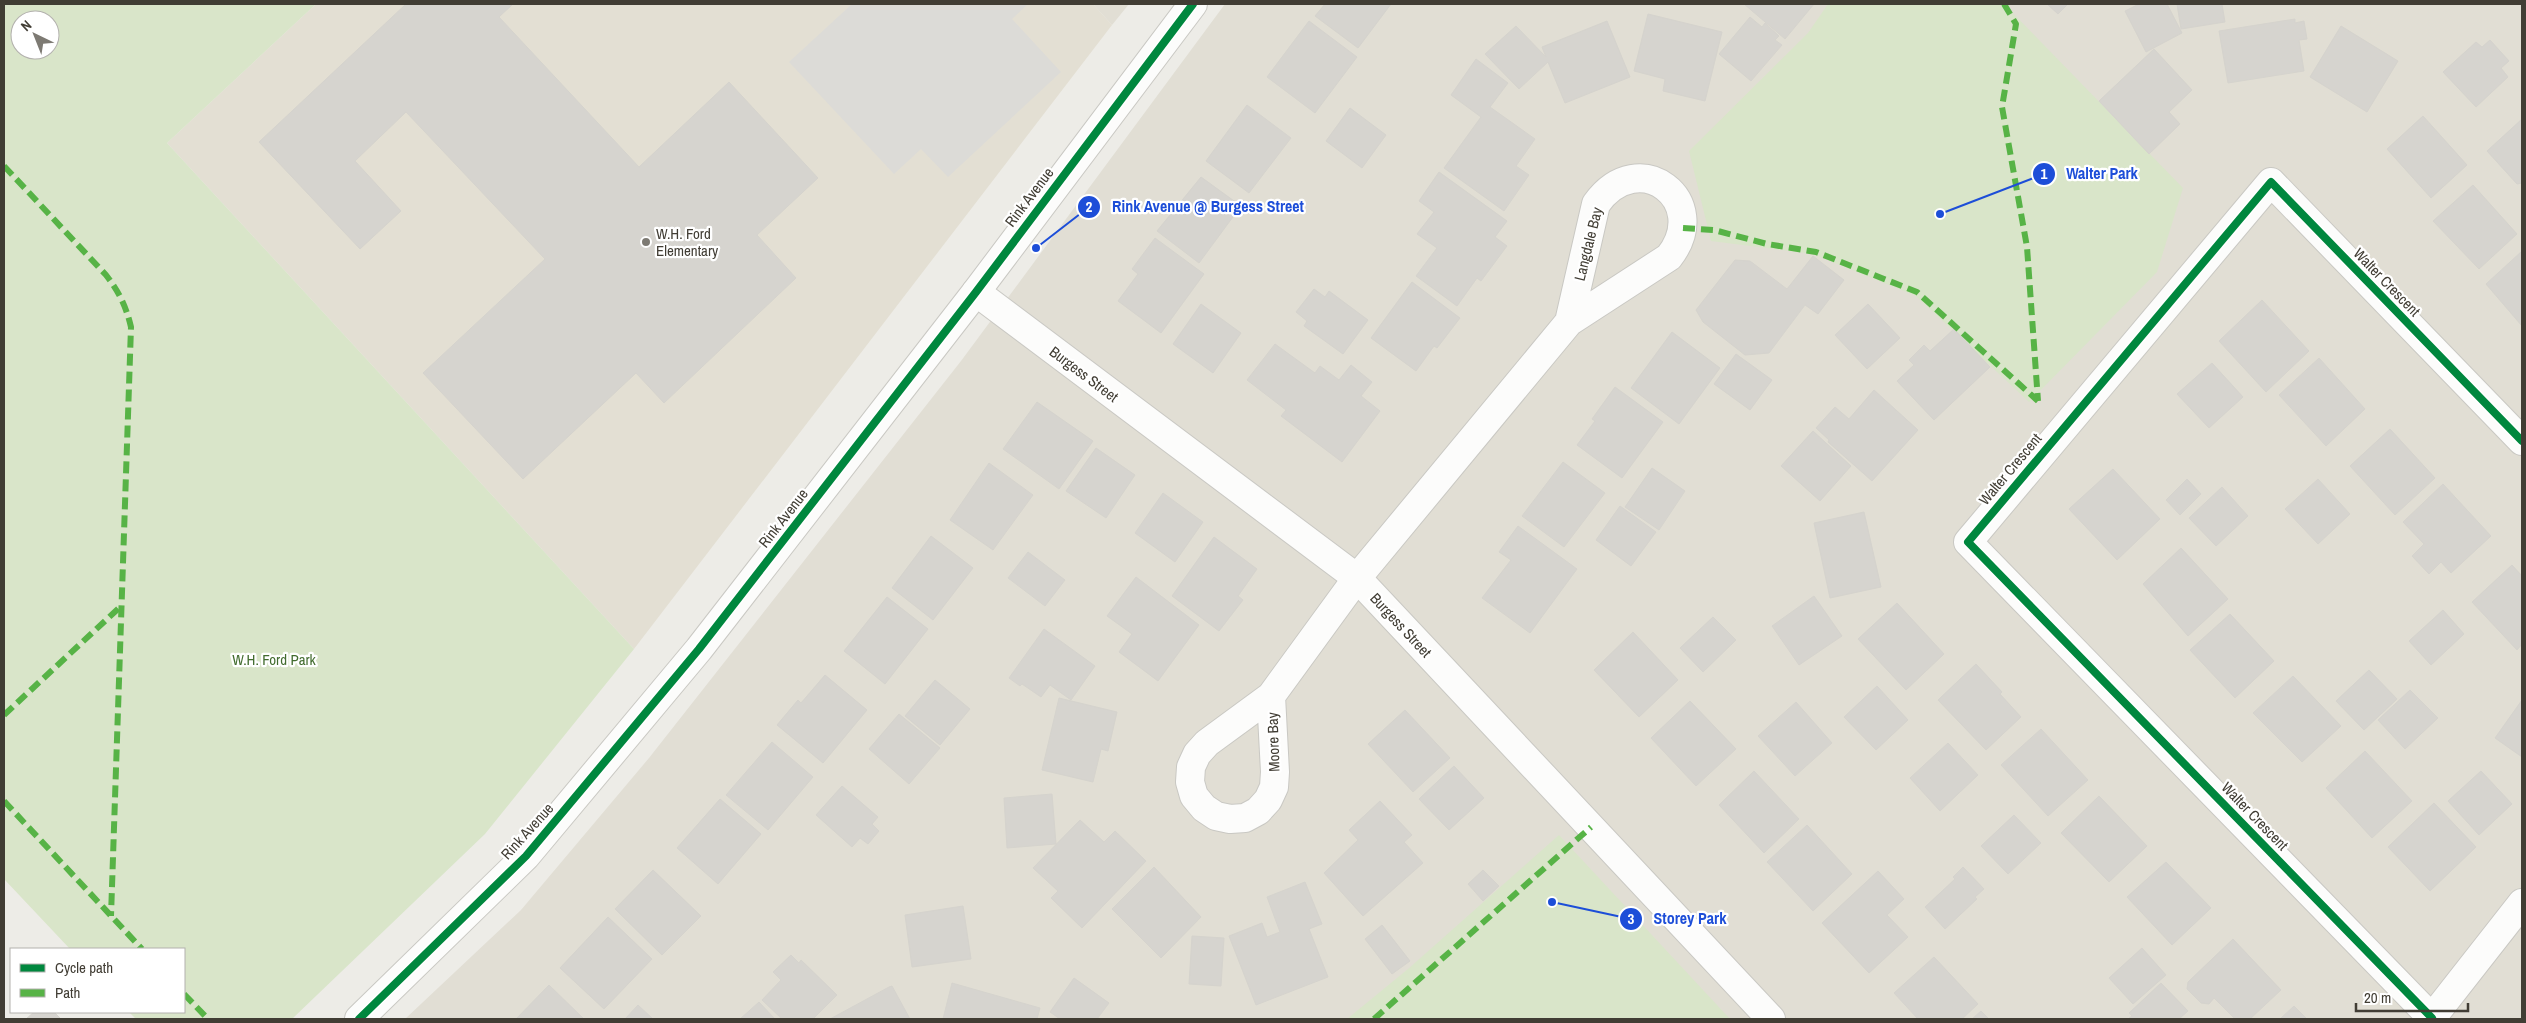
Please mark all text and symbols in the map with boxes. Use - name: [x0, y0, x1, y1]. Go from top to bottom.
- north arrow: [10, 10, 60, 60]
- text: N: [17, 16, 35, 35]
- callout: Walter Park: [2031, 158, 2148, 189]
- text: Walter Park: [2066, 162, 2139, 184]
- street label: Rink Avenue: [1000, 163, 1058, 231]
- text: 1: [2041, 163, 2048, 184]
- callout: Rink Avenue @ Burgess Street: [1076, 191, 1314, 222]
- text: Rink Avenue @ Burgess Street: [1112, 195, 1305, 217]
- text: 2: [1086, 196, 1093, 217]
- street label: Langdale Bay: [1569, 204, 1607, 283]
- place label: W.H. Ford Elementary: [656, 223, 719, 261]
- marker: W.H. Ford Elementary: [640, 236, 652, 248]
- street label: Walter Crescent: [2349, 243, 2425, 321]
- street label: Burgess Street: [1045, 341, 1123, 407]
- street label: Walter Crescent: [1974, 428, 2047, 509]
- street label: Rink Avenue: [753, 484, 813, 552]
- street label: Burgess Street: [1366, 588, 1437, 662]
- park label: W.H. Ford Park: [232, 649, 317, 670]
- street label: Moore Bay: [1261, 711, 1285, 772]
- street label: Walter Crescent: [2217, 777, 2293, 855]
- street label: Rink Avenue: [496, 798, 558, 864]
- callout: Storey Park: [1619, 903, 1737, 934]
- text: Storey Park: [1654, 907, 1727, 929]
- text: 3: [1628, 908, 1635, 929]
- legend: [10, 948, 185, 1013]
- text: Cycle path: [55, 957, 113, 978]
- scale bar: [2356, 980, 2468, 1012]
- text: Path: [55, 982, 80, 1003]
- text: 20 m: [2364, 987, 2391, 1008]

